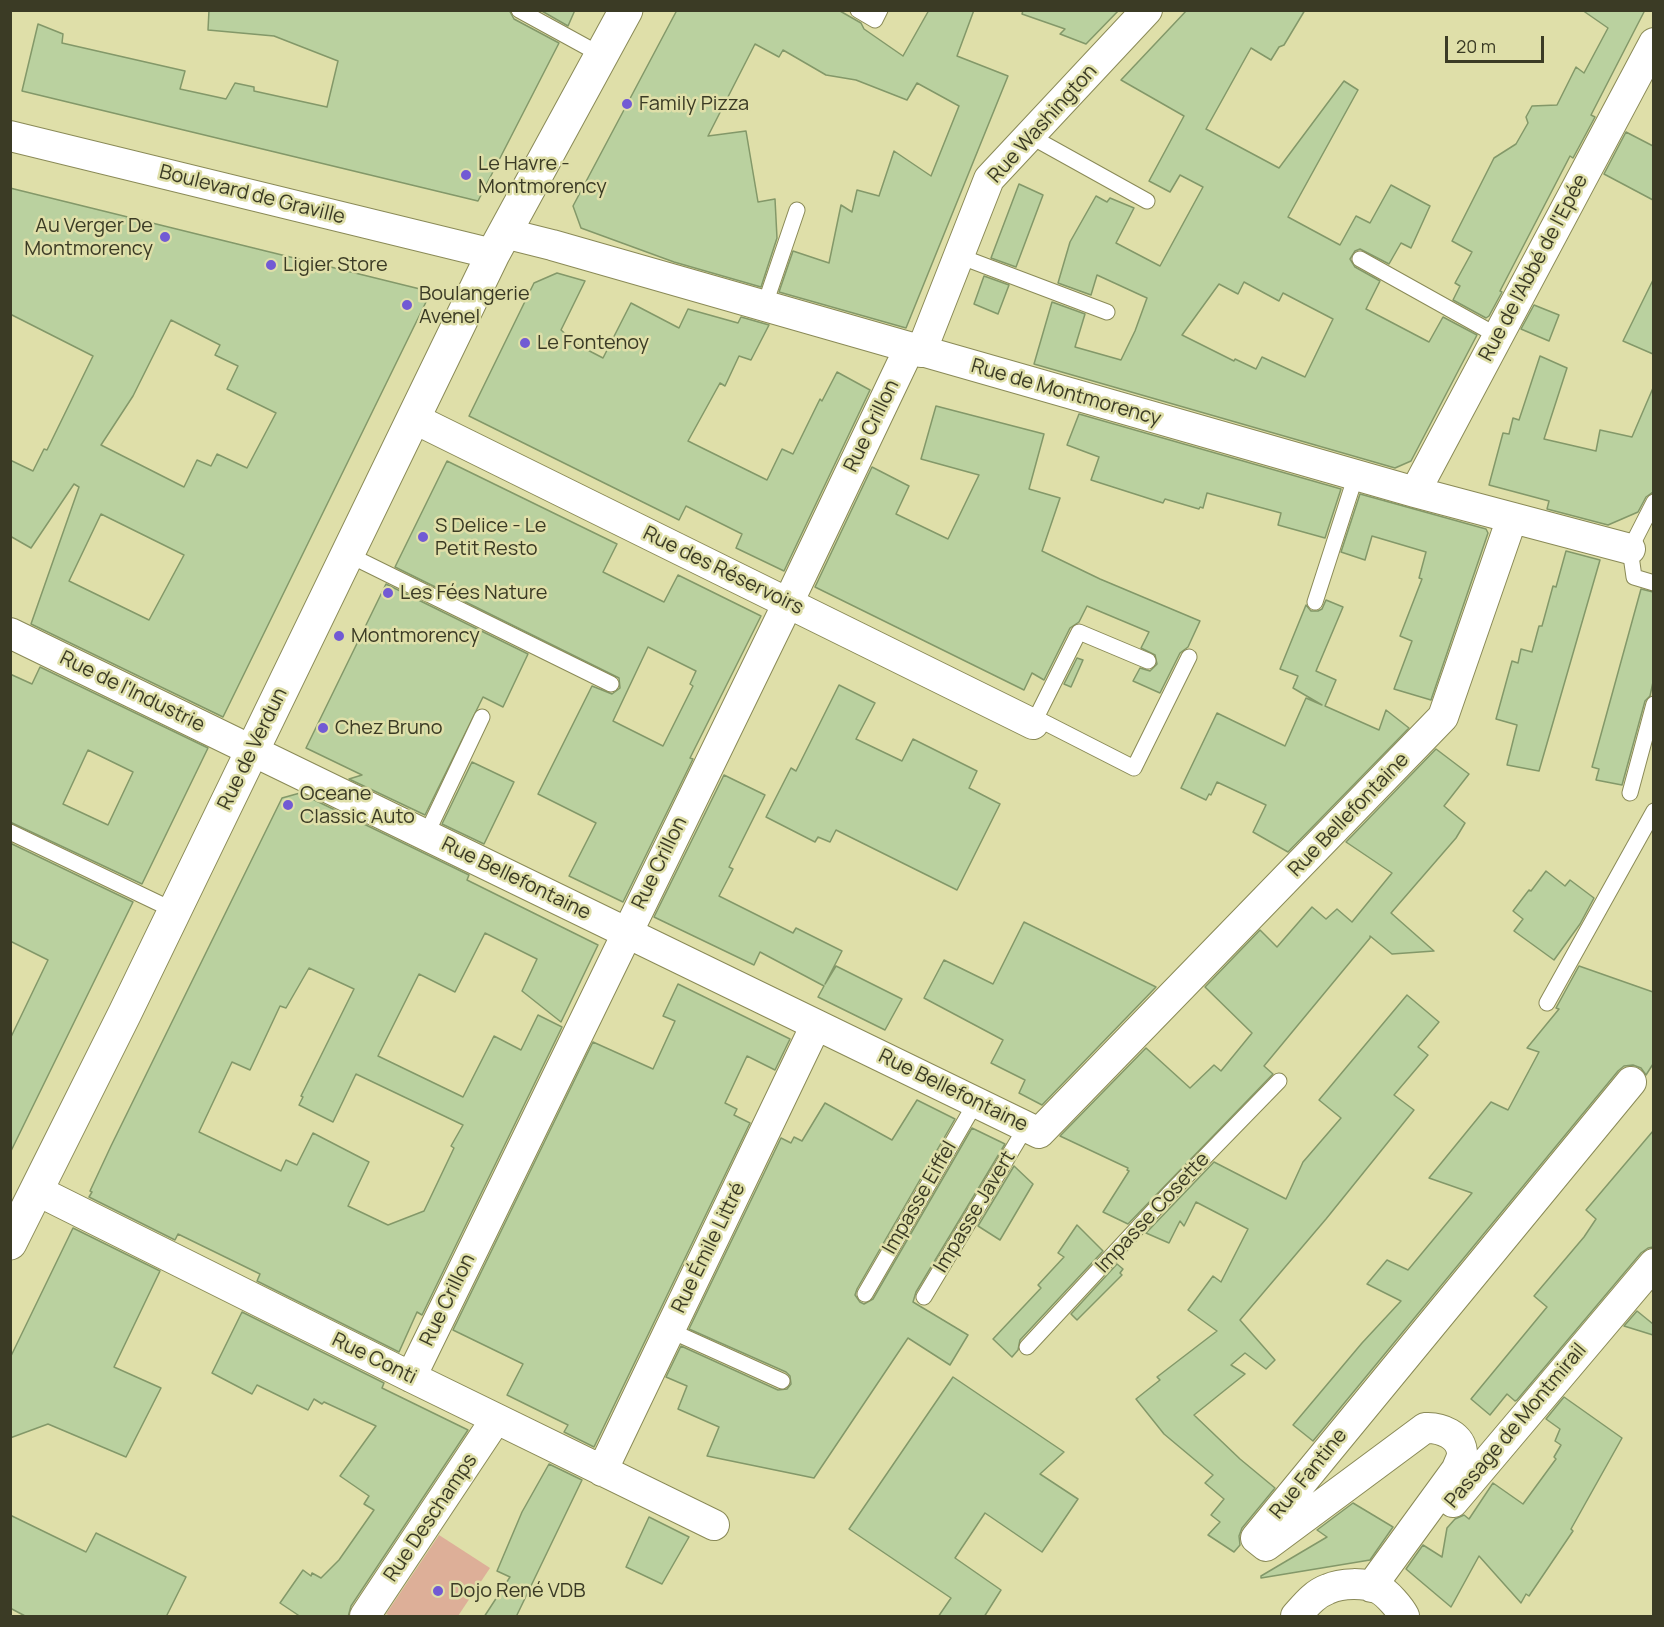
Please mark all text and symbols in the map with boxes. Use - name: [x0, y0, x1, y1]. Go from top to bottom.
- scale bar: [1448, 24, 1547, 62]
- text: 20 m: [1456, 34, 1496, 58]
- street label: Rue Washington: [983, 60, 1103, 188]
- place label: Family Pizza: [639, 92, 749, 116]
- marker: Family Pizza: [620, 97, 634, 111]
- place label: Le Havre - Montmorency: [478, 152, 607, 199]
- street label: Boulevard de Graville: [157, 160, 347, 230]
- marker: Le Havre - Montmorency: [459, 168, 473, 182]
- street label: Rue de l'Abbé de l'Epée: [1475, 170, 1593, 366]
- place label: Au Verger De Montmorency: [24, 214, 153, 261]
- marker: Au Verger De Montmorency: [158, 230, 172, 244]
- place label: Ligier Store: [283, 253, 388, 277]
- marker: Ligier Store: [264, 258, 278, 272]
- place label: Boulangerie Avenel: [419, 282, 530, 329]
- marker: Boulangerie Avenel: [400, 298, 414, 312]
- place label: Le Fontenoy: [537, 331, 649, 355]
- marker: Le Fontenoy: [518, 336, 532, 350]
- street label: Rue de Montmorency: [968, 354, 1164, 432]
- street label: Rue Crillon: [839, 376, 905, 476]
- place label: S Delice - Le Petit Resto: [435, 514, 547, 561]
- street label: Rue des Réservoirs: [639, 522, 807, 620]
- marker: S Delice - Le Petit Resto: [416, 530, 430, 544]
- place label: Les Fées Nature: [400, 581, 547, 605]
- marker: Les Fées Nature: [381, 586, 395, 600]
- place label: Montmorency: [351, 624, 480, 648]
- marker: Montmorency: [332, 629, 346, 643]
- street label: Rue de l'Industrie: [56, 647, 208, 737]
- street label: Rue de Verdun: [213, 684, 293, 814]
- place label: Chez Bruno: [335, 716, 442, 740]
- marker: Chez Bruno: [316, 721, 330, 735]
- street label: Rue Bellefontaine: [1284, 748, 1414, 882]
- place label: Oceane Classic Auto: [300, 782, 415, 829]
- marker: Oceane Classic Auto: [281, 798, 295, 812]
- street label: Rue Crillon: [627, 813, 693, 913]
- street label: Rue Bellefontaine: [438, 833, 594, 925]
- street label: Rue Bellefontaine: [875, 1045, 1031, 1137]
- street label: Impasse Eiffel: [878, 1137, 962, 1259]
- street label: Impasse Javert: [929, 1147, 1021, 1277]
- street label: Impasse Cosette: [1091, 1148, 1215, 1278]
- street label: Rue Émile Littré: [667, 1179, 751, 1317]
- street label: Rue Crillon: [415, 1250, 481, 1350]
- street label: Rue Conti: [328, 1328, 420, 1390]
- street label: Passage de Montmirail: [1440, 1339, 1592, 1513]
- street label: Rue Fantine: [1265, 1424, 1353, 1524]
- street label: Rue Deschamps: [379, 1450, 483, 1586]
- place label: Dojo René VDB: [450, 1579, 585, 1603]
- marker: Dojo René VDB: [431, 1584, 445, 1598]

